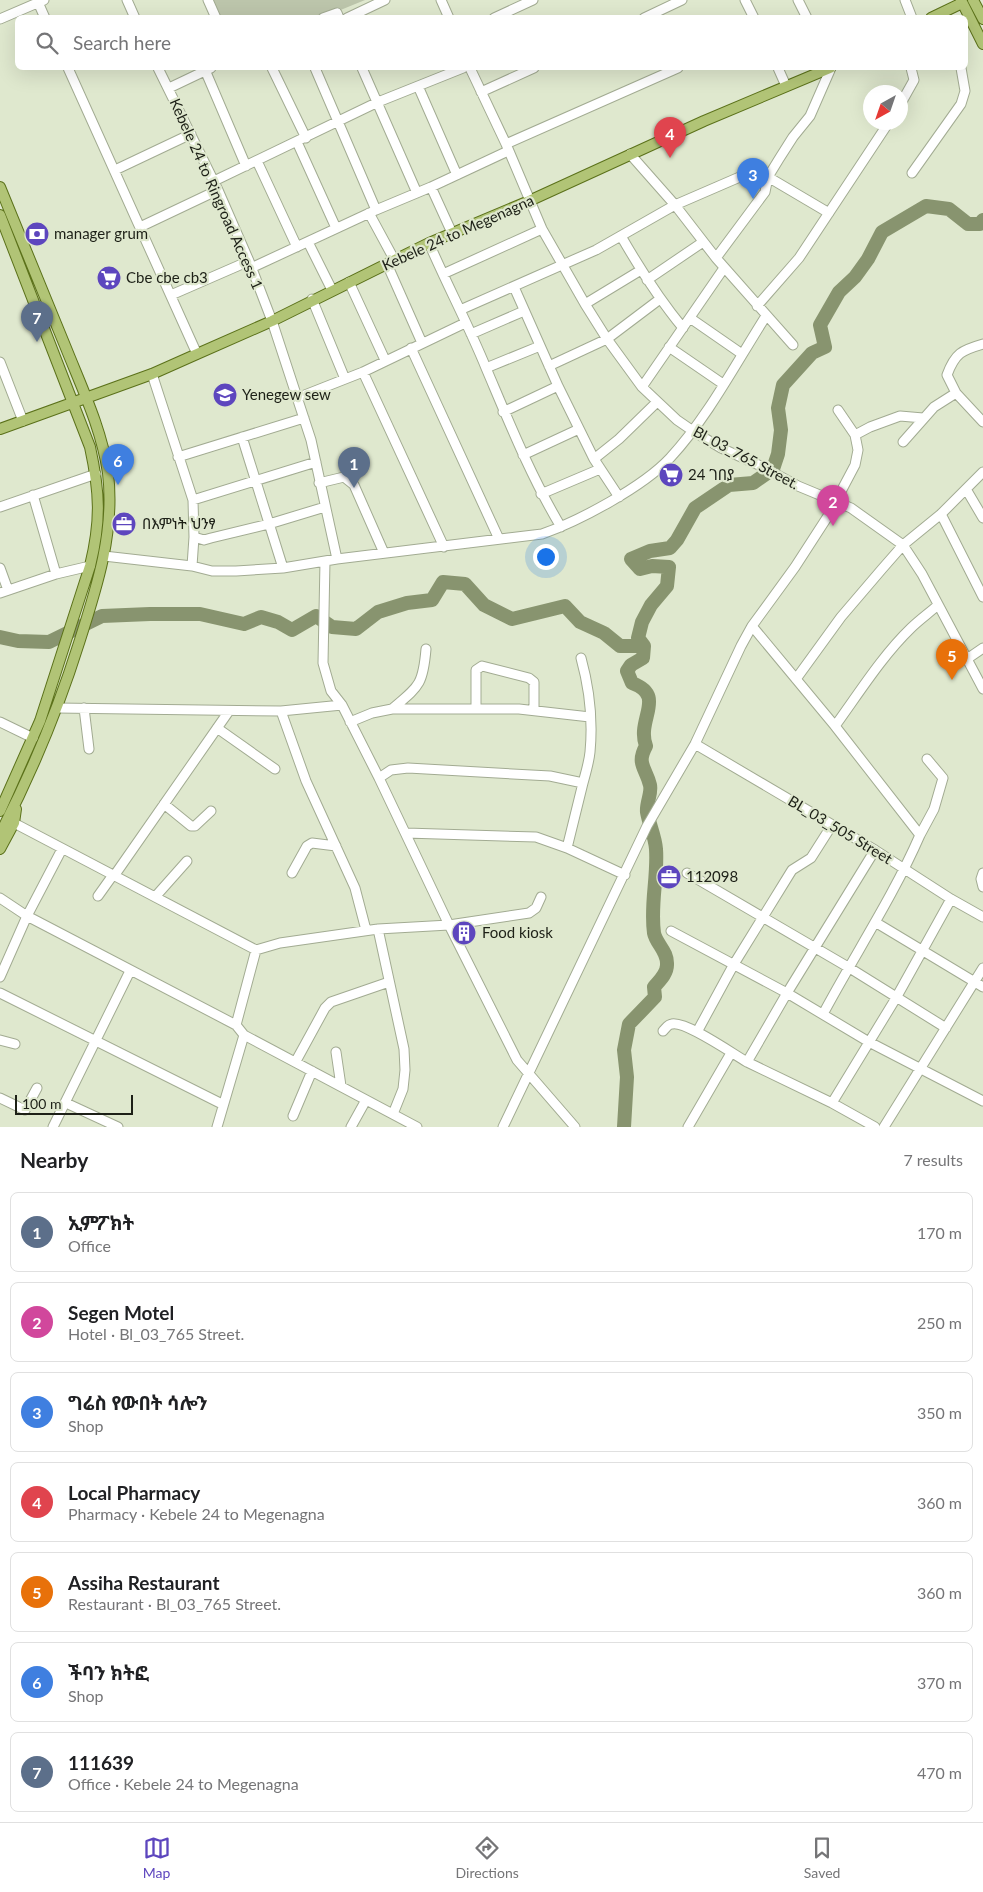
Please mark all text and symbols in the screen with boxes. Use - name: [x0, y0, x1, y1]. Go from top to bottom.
- search box: [15, 15, 968, 70]
- icon: search: [33, 29, 61, 57]
- text: Search here: [73, 31, 171, 54]
- north arrow: [863, 85, 908, 130]
- street label: Kebele 24 to Ringroad Access 1: [167, 95, 267, 292]
- pin: 4: [654, 117, 686, 158]
- pin: 3: [737, 158, 769, 199]
- street label: Kebele 24 to Megenagna: [379, 190, 536, 274]
- bank icon: manager grum: [24, 221, 50, 247]
- place label: manager grum: [54, 224, 148, 242]
- supermarket icon: Cbe cbe cb3: [96, 265, 122, 291]
- place label: Cbe cbe cb3: [126, 268, 208, 286]
- pin: 7: [21, 301, 53, 342]
- school or university icon: Yenegew sew: [212, 382, 238, 408]
- place label: Yenegew sew: [242, 385, 331, 403]
- street label: Bl_03_765 Street.: [690, 422, 802, 493]
- pin: 6: [102, 444, 134, 485]
- pin: 1: [338, 447, 370, 488]
- supermarket icon: 24 ገበያ: [658, 462, 684, 488]
- place label: 24 ገበያ: [688, 465, 734, 483]
- pin: 2: [817, 485, 849, 526]
- office icon: በእምነት ህንፃ: [111, 511, 137, 537]
- place label: በእምነት ህንፃ: [142, 514, 216, 532]
- your location: [533, 544, 559, 570]
- pin: 5: [936, 639, 968, 680]
- street label: BL_03_505 Street: [785, 791, 896, 868]
- office icon: 112098: [656, 864, 682, 890]
- place label: 112098: [686, 867, 738, 885]
- building icon: Food kiosk: [451, 920, 477, 946]
- place label: Food kiosk: [482, 923, 553, 941]
- scale bar: [15, 1092, 132, 1115]
- text: 100 m: [22, 1095, 61, 1112]
- text: Nearby: [20, 1147, 88, 1172]
- text: 7 results: [903, 1150, 963, 1169]
- text: ኢምፖክት: [68, 1211, 134, 1234]
- text: 1: [32, 1223, 42, 1242]
- text: 170 m: [917, 1223, 962, 1242]
- text: Office: [68, 1236, 111, 1255]
- text: Segen Motel: [68, 1301, 174, 1324]
- text: 2: [32, 1313, 42, 1332]
- text: 250 m: [917, 1313, 962, 1332]
- text: Hotel · Bl_03_765 Street.: [68, 1324, 244, 1343]
- text: ግሬስ የውበት ሳሎን: [68, 1391, 208, 1414]
- text: 3: [32, 1403, 42, 1422]
- text: 350 m: [917, 1403, 962, 1422]
- text: Shop: [68, 1416, 104, 1435]
- text: Local Pharmacy: [68, 1481, 200, 1504]
- text: 4: [32, 1493, 42, 1512]
- text: 360 m: [917, 1493, 962, 1512]
- text: Pharmacy · Kebele 24 to Megenagna: [68, 1504, 325, 1523]
- text: Assiha Restaurant: [68, 1571, 219, 1594]
- text: 5: [32, 1583, 42, 1602]
- text: 360 m: [917, 1583, 962, 1602]
- text: Restaurant · Bl_03_765 Street.: [68, 1594, 281, 1613]
- text: ችባን ክትፎ: [68, 1661, 149, 1684]
- text: 6: [32, 1673, 42, 1692]
- text: 370 m: [917, 1673, 962, 1692]
- text: Shop: [68, 1686, 104, 1705]
- text: 111639: [68, 1751, 134, 1774]
- text: 7: [32, 1763, 42, 1782]
- text: 470 m: [917, 1763, 962, 1782]
- text: Office · Kebele 24 to Megenagna: [68, 1774, 299, 1793]
- tab: Map: [143, 1834, 171, 1881]
- tab: Directions: [456, 1834, 519, 1881]
- tab: Saved: [804, 1834, 840, 1881]

